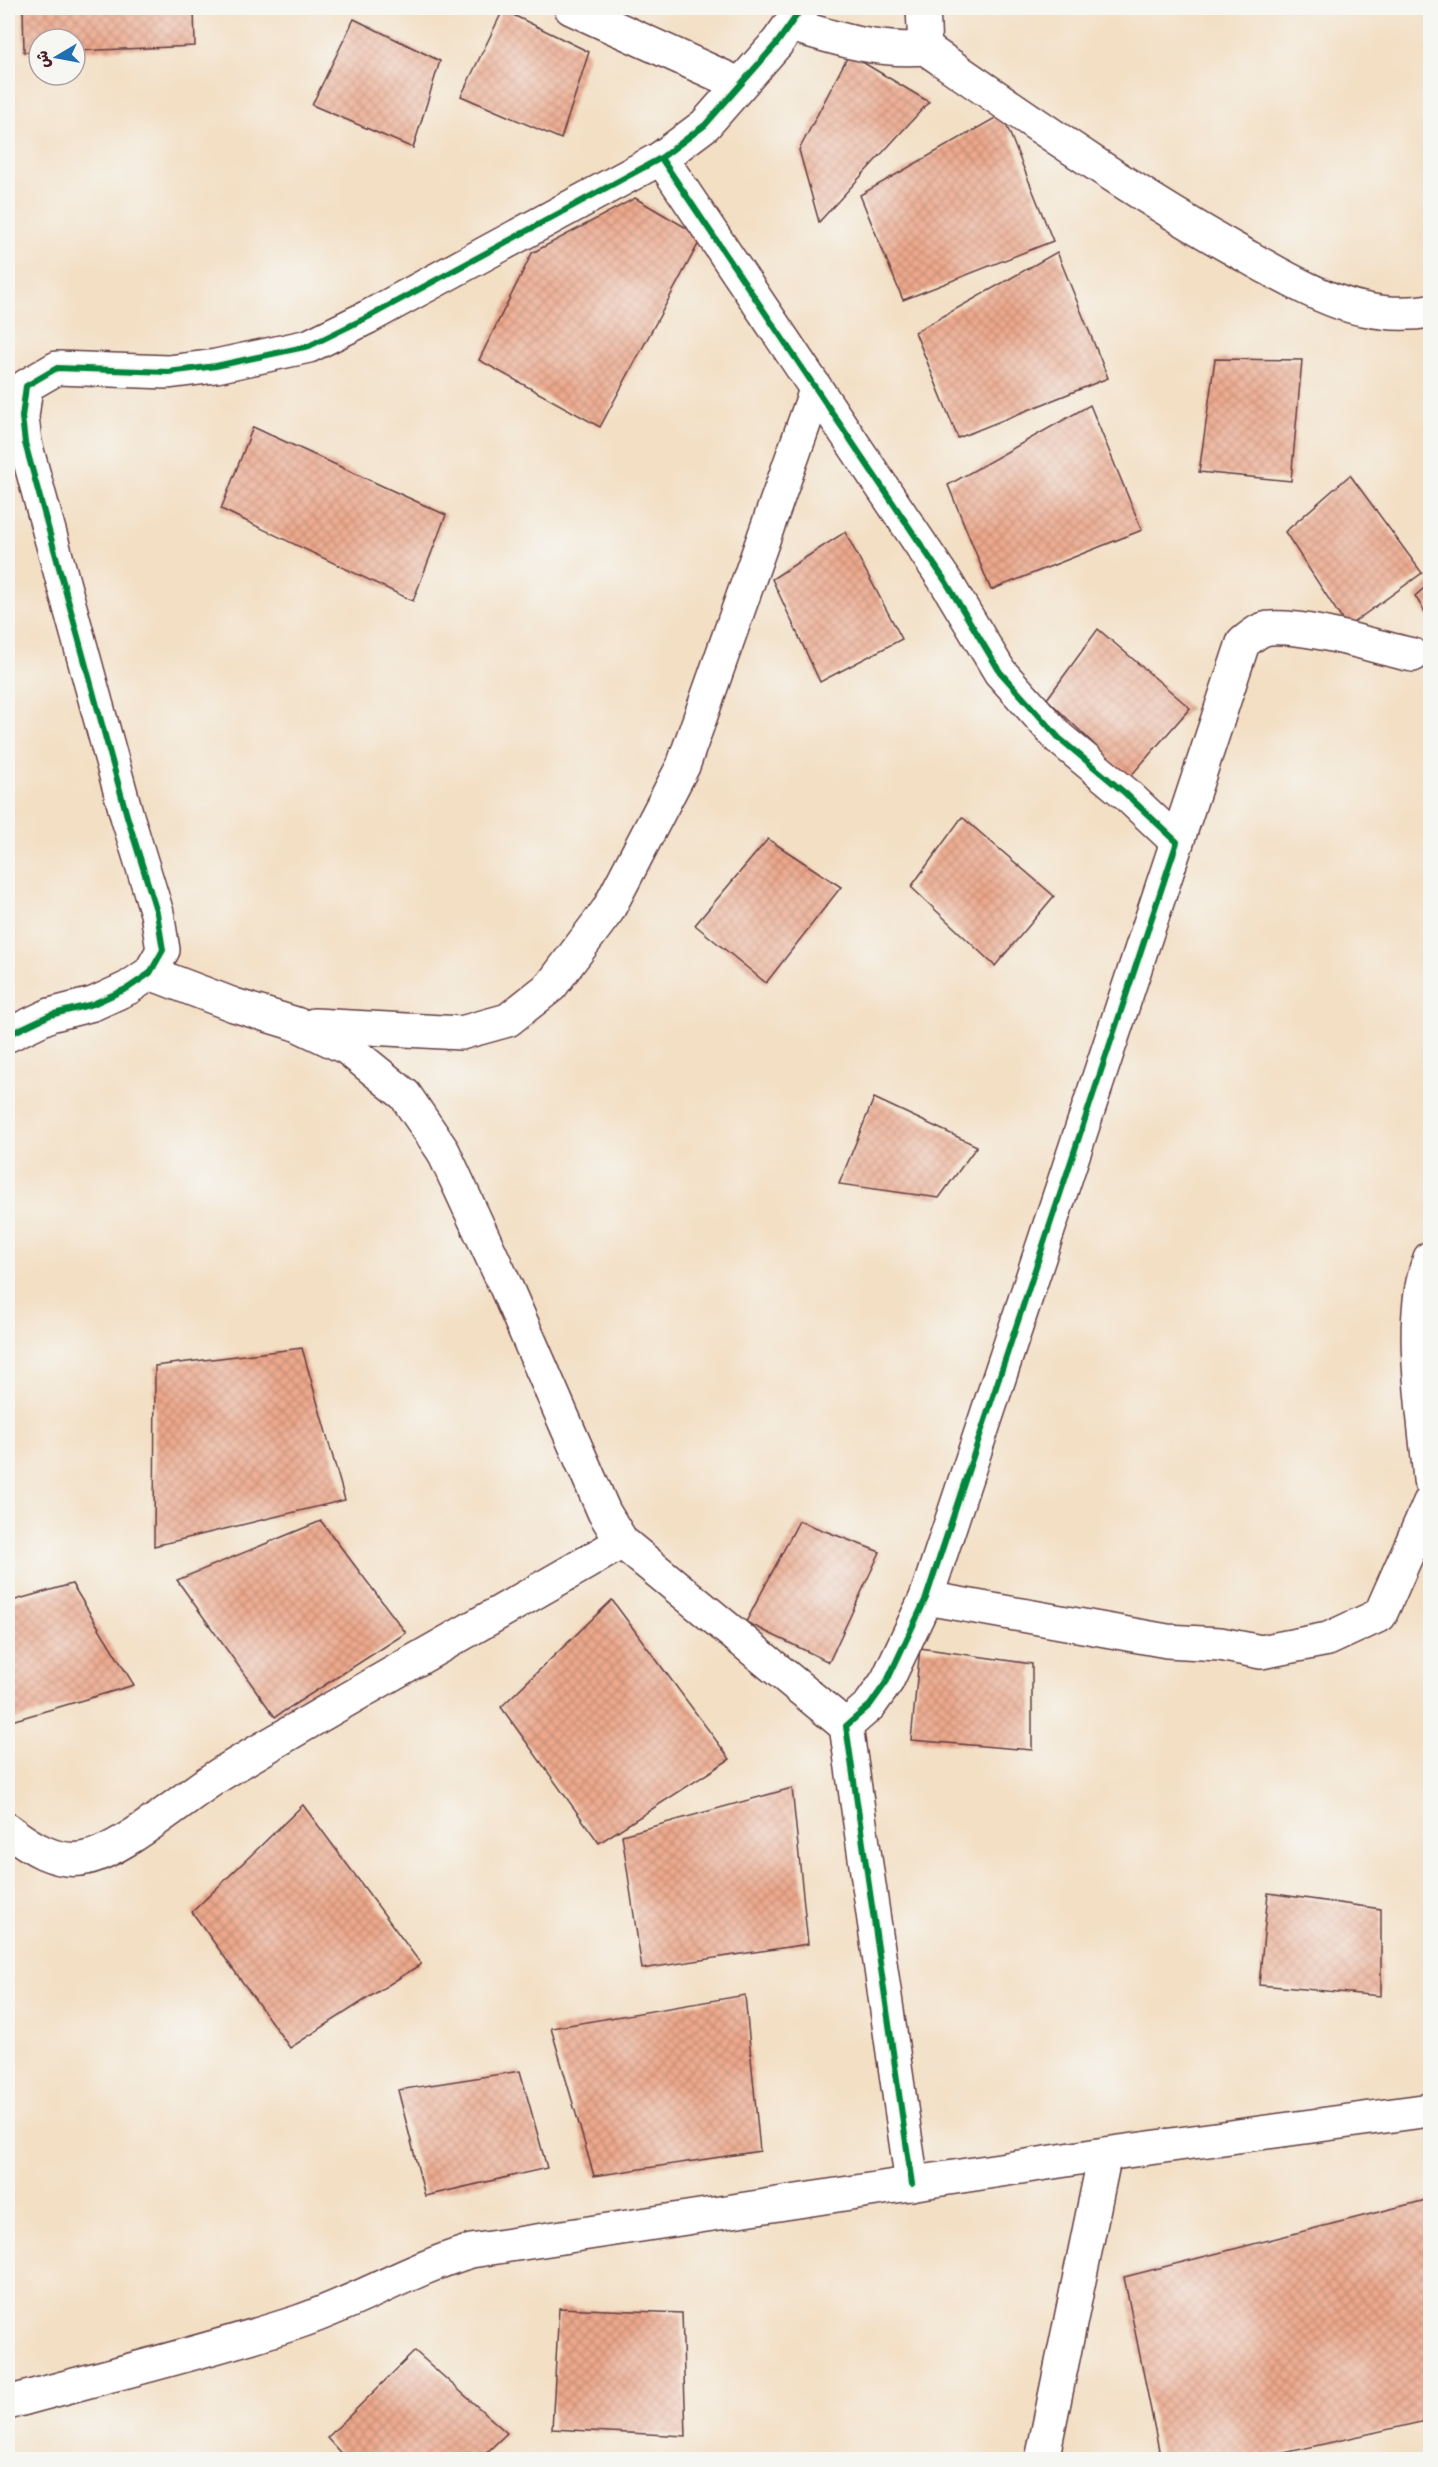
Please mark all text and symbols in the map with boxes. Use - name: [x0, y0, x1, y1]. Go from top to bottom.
- north arrow: [27, 27, 87, 87]
- text: ش: [32, 49, 55, 70]

